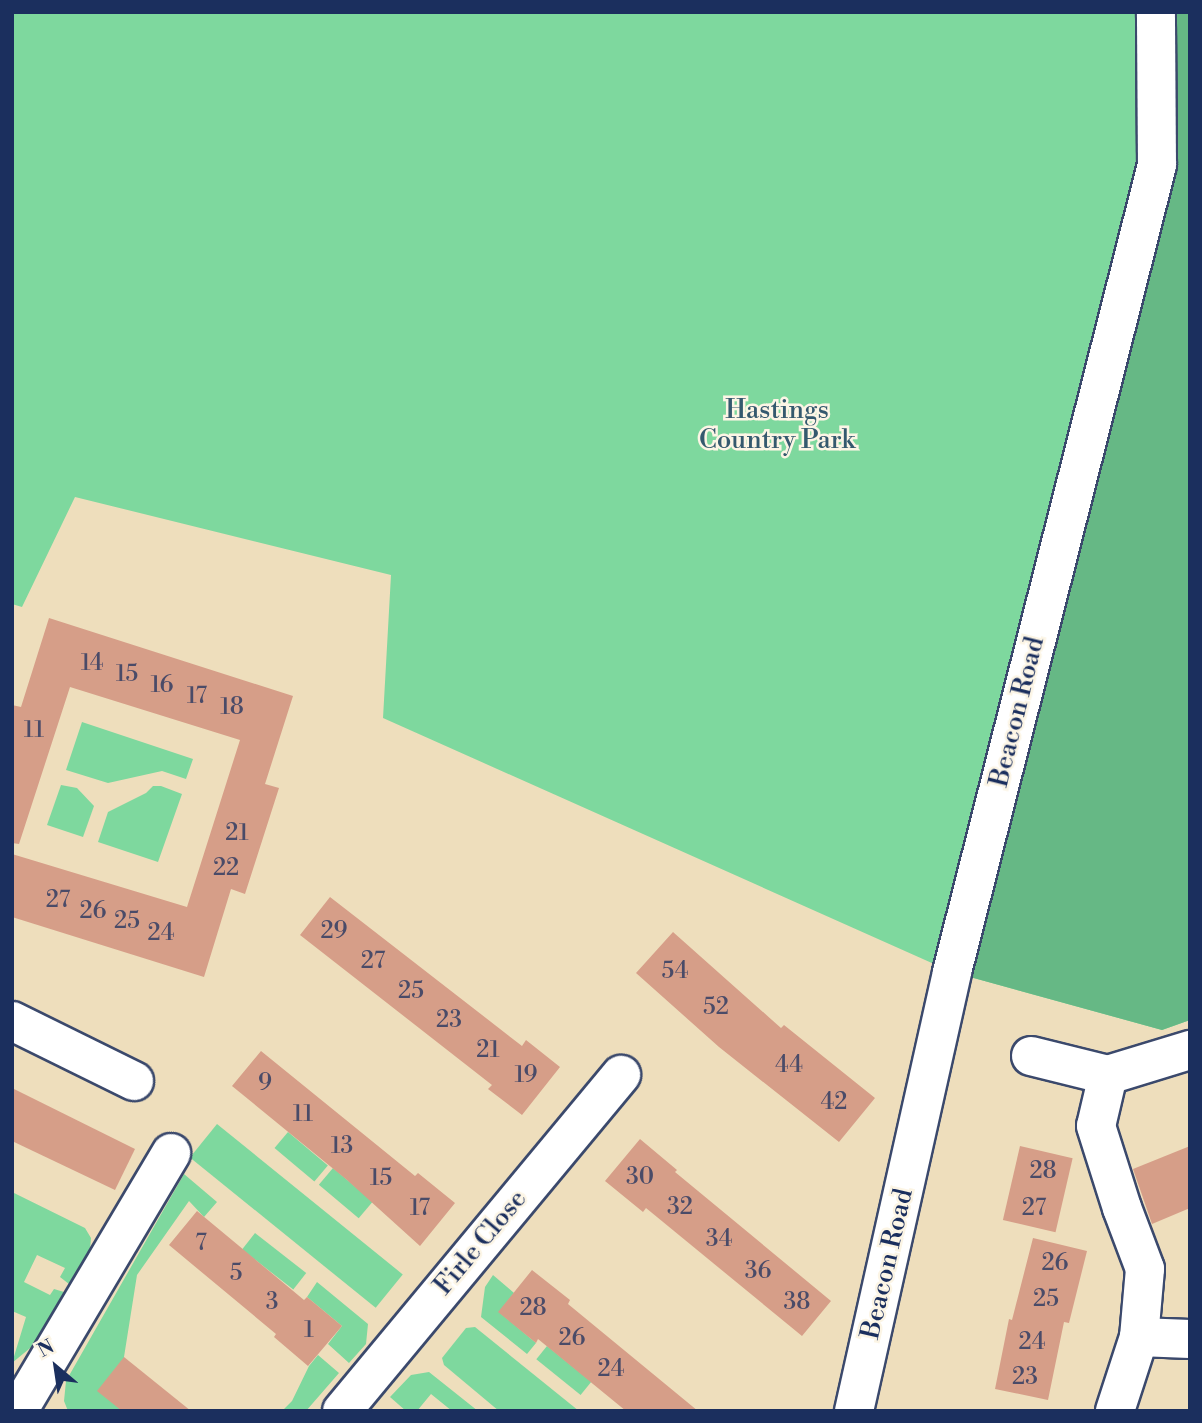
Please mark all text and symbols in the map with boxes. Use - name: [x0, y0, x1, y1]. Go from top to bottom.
- park label: Hastings Country Park: [699, 395, 855, 457]
- street label: Beacon Road: [984, 634, 1052, 790]
- house number: 14: [81, 649, 103, 677]
- house number: 15: [116, 660, 138, 688]
- house number: 16: [150, 671, 174, 699]
- house number: 17: [187, 682, 207, 710]
- house number: 18: [220, 693, 244, 721]
- house number: 11: [24, 716, 44, 744]
- house number: 21: [225, 819, 249, 847]
- house number: 22: [213, 854, 239, 882]
- house number: 27: [46, 886, 70, 914]
- house number: 26: [79, 897, 107, 925]
- house number: 25: [114, 907, 140, 935]
- house number: 29: [320, 917, 348, 945]
- house number: 24: [148, 919, 174, 947]
- house number: 27: [361, 947, 385, 975]
- house number: 54: [662, 957, 688, 985]
- house number: 25: [398, 977, 424, 1005]
- house number: 52: [703, 993, 729, 1021]
- house number: 23: [436, 1006, 462, 1034]
- house number: 21: [476, 1036, 500, 1064]
- house number: 44: [775, 1051, 803, 1079]
- house number: 19: [514, 1061, 538, 1089]
- house number: 9: [258, 1069, 272, 1097]
- house number: 42: [821, 1088, 847, 1116]
- house number: 11: [293, 1100, 313, 1128]
- house number: 13: [331, 1132, 353, 1160]
- house number: 28: [1029, 1157, 1057, 1185]
- house number: 30: [626, 1163, 654, 1191]
- house number: 15: [370, 1164, 392, 1192]
- street label: Firle Close: [428, 1184, 534, 1302]
- street label: Beacon Road: [856, 1186, 920, 1342]
- house number: 32: [667, 1193, 693, 1221]
- house number: 17: [410, 1194, 430, 1222]
- house number: 27: [1022, 1194, 1046, 1222]
- house number: 34: [706, 1225, 732, 1253]
- house number: 7: [195, 1229, 207, 1257]
- house number: 26: [1041, 1249, 1069, 1277]
- house number: 36: [745, 1257, 771, 1285]
- house number: 5: [230, 1259, 242, 1287]
- house number: 25: [1033, 1285, 1059, 1313]
- house number: 3: [266, 1288, 278, 1316]
- house number: 38: [784, 1288, 810, 1316]
- house number: 28: [519, 1294, 547, 1322]
- house number: 1: [304, 1316, 314, 1344]
- house number: 26: [558, 1324, 586, 1352]
- house number: 24: [1019, 1328, 1045, 1356]
- north arrow: [21, 1332, 91, 1402]
- text: N: [33, 1334, 58, 1363]
- house number: 24: [598, 1355, 624, 1383]
- house number: 23: [1012, 1363, 1038, 1391]

